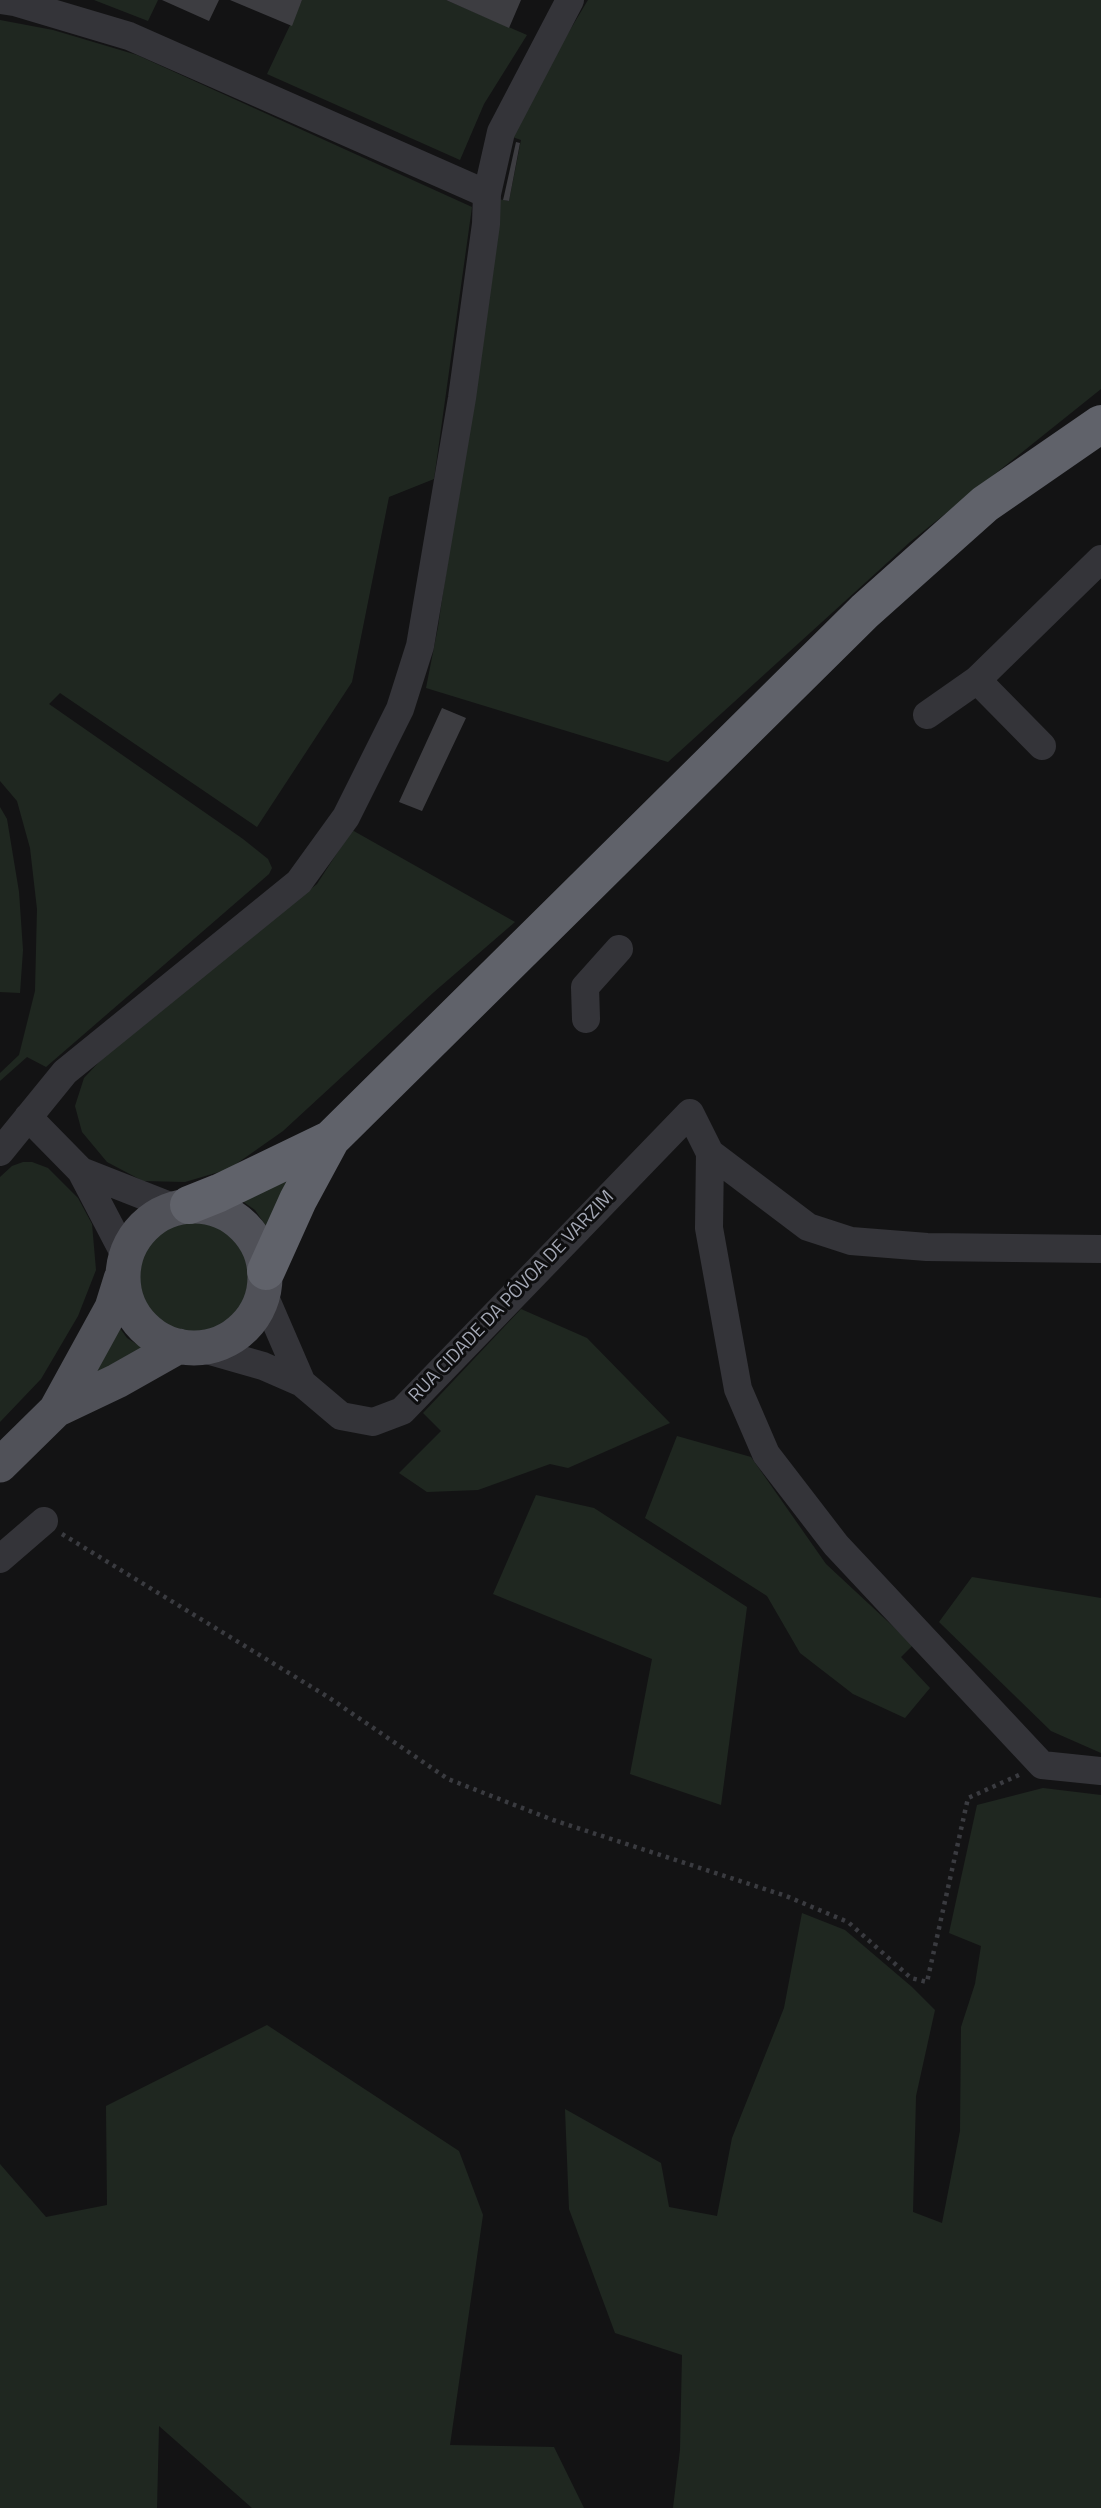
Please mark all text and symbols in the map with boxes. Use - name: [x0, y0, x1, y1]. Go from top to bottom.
- street label: RUA CIDADE DA PÓVOA DE VARZIM: [405, 1186, 619, 1408]

